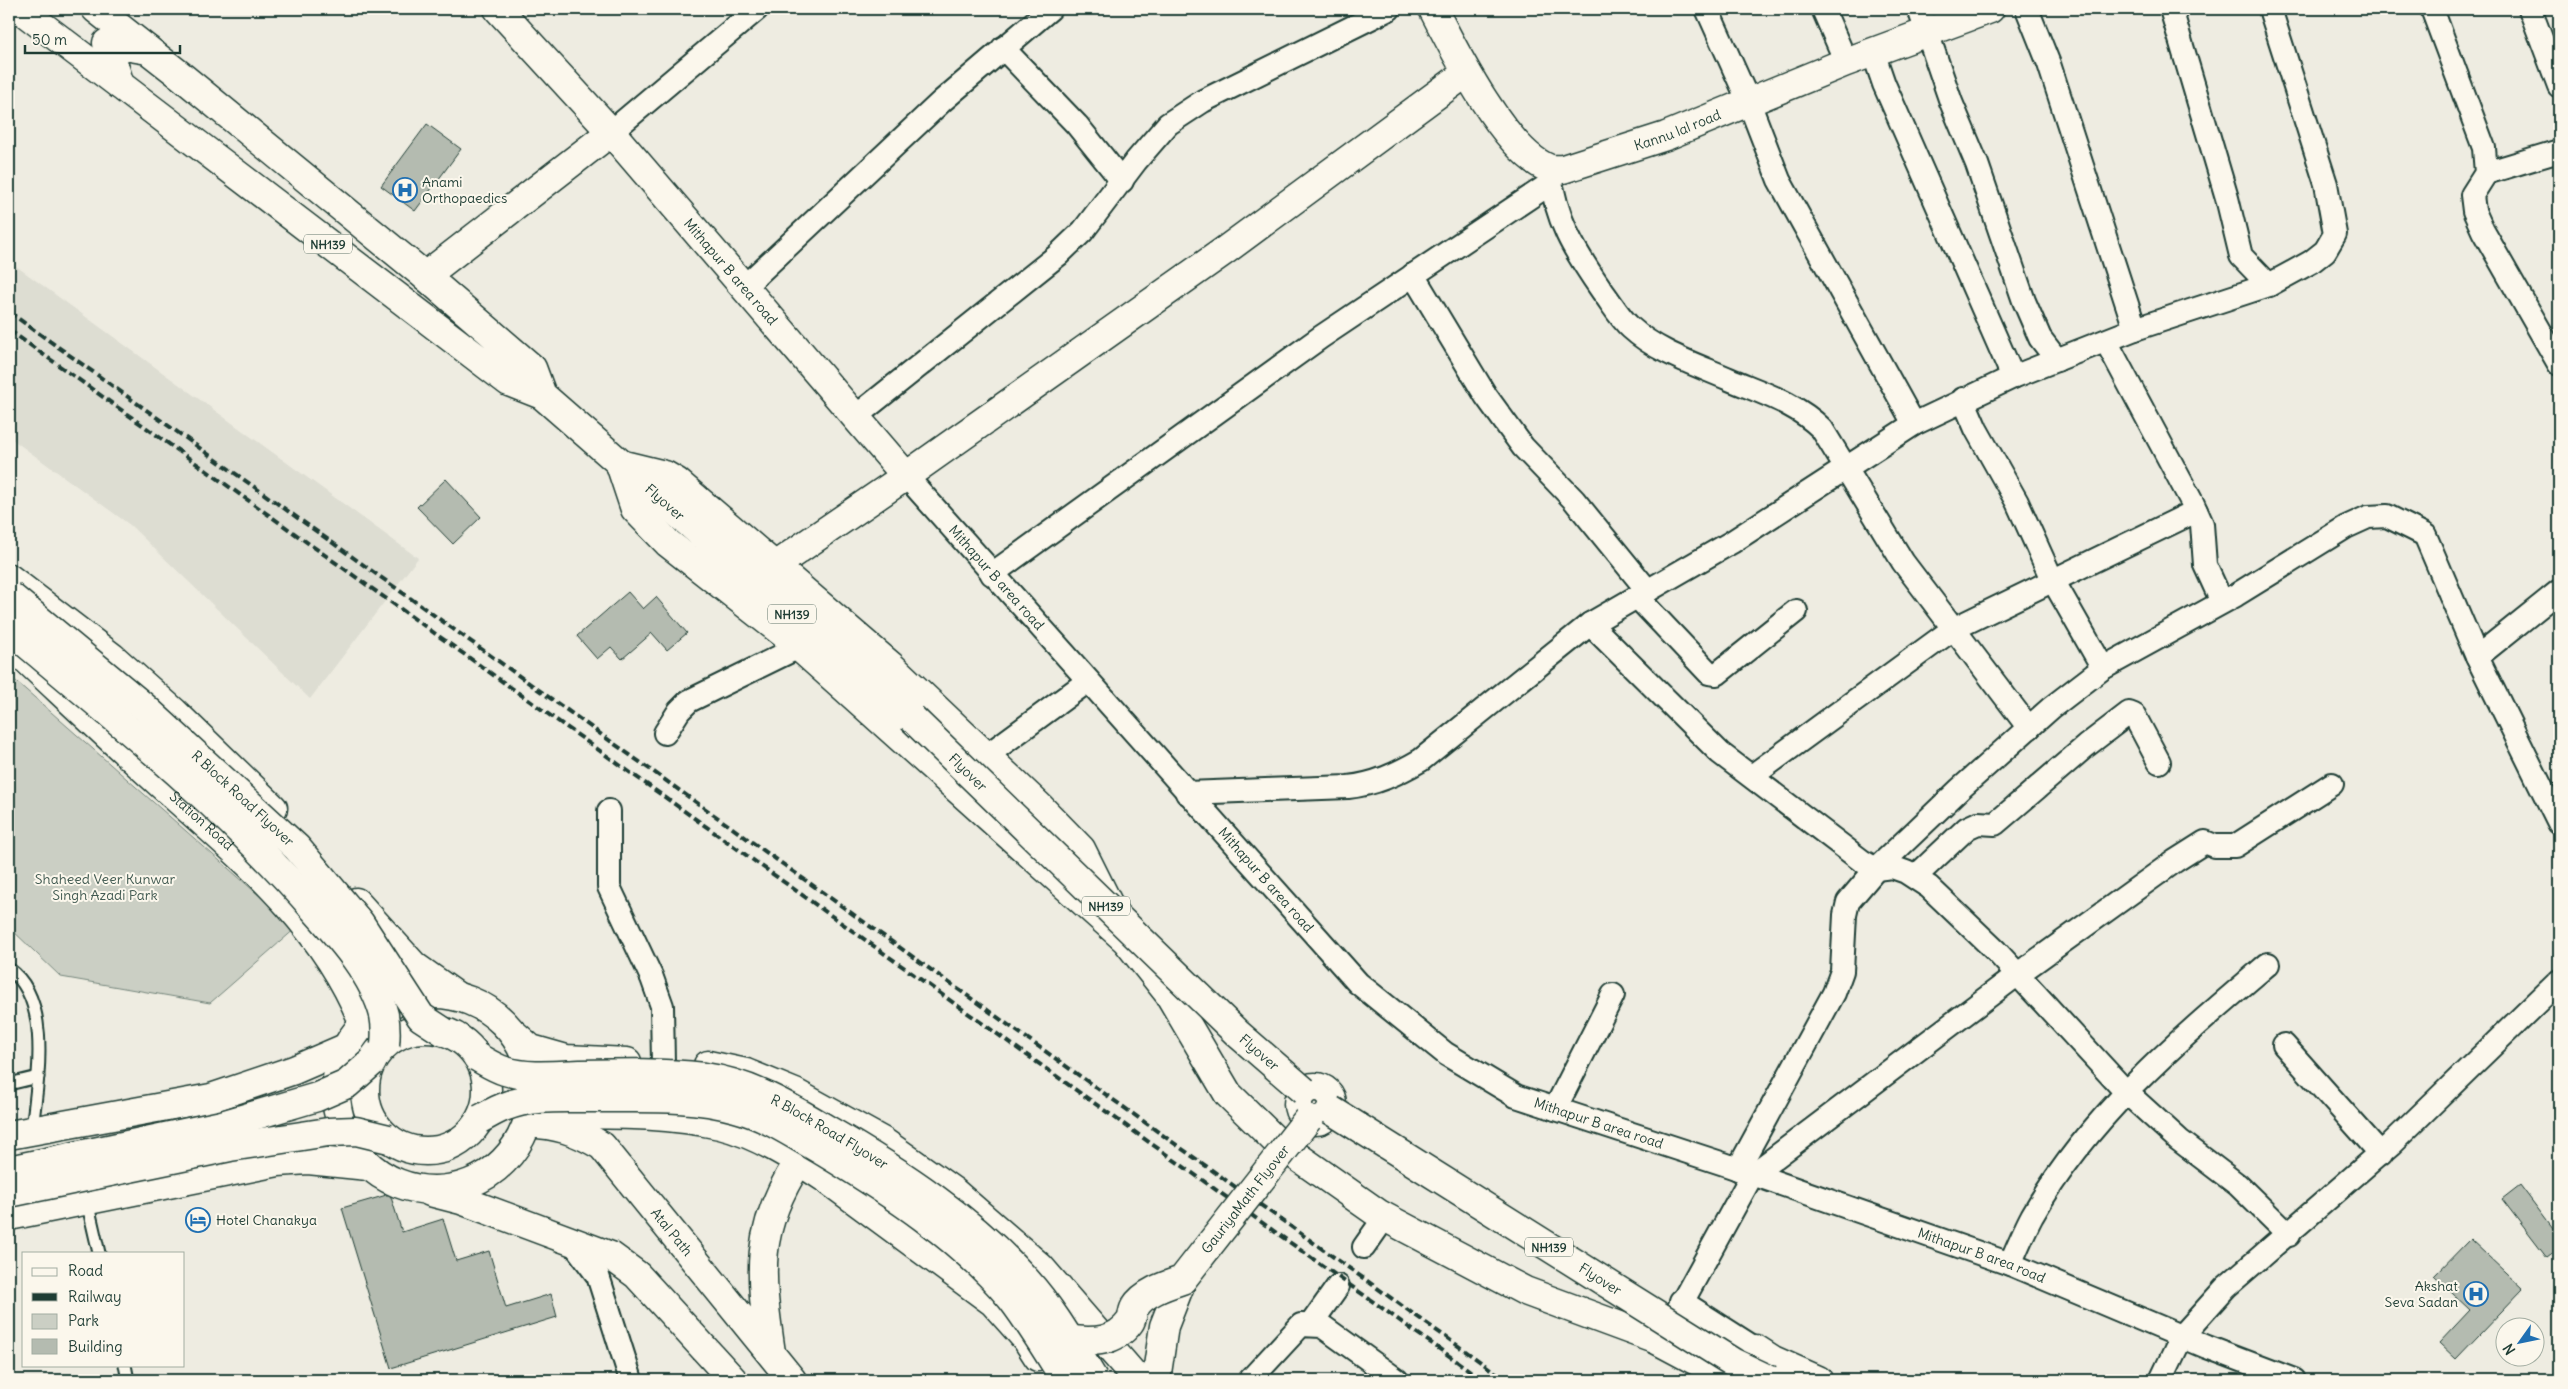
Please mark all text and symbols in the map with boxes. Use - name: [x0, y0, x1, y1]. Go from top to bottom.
- scale bar: [25, 22, 180, 54]
- text: 50 m: [32, 30, 67, 49]
- street label: Kannu lal road: [1632, 105, 1724, 155]
- place label: Anami Orthopaedics: [422, 173, 507, 207]
- hospital icon: Anami Orthopaedics: [392, 177, 418, 203]
- street label: Mithapur B area road: [680, 215, 781, 329]
- road number: NH139: [304, 234, 352, 253]
- street label: Flyover: [641, 480, 689, 525]
- street label: Mithapur B area road: [945, 521, 1048, 634]
- road number: NH139: [768, 604, 816, 624]
- street label: R Block Road Flyover: [188, 746, 298, 850]
- street label: Flyover: [945, 749, 991, 795]
- street label: Station Road: [166, 787, 237, 854]
- street label: Mithapur B area road: [1214, 824, 1318, 936]
- park label: Shaheed Veer Kunwar Singh Azadi Park: [35, 870, 175, 904]
- road number: NH139: [1082, 896, 1130, 916]
- street label: Flyover: [1236, 1030, 1283, 1075]
- street label: R Block Road Flyover: [768, 1091, 892, 1173]
- street label: Mithapur B area road: [1532, 1094, 1666, 1153]
- street label: GauriyaMath Flyover: [1197, 1141, 1294, 1257]
- street label: Atal Path: [647, 1204, 697, 1260]
- hotel icon: Hotel Chanakya: [185, 1207, 211, 1233]
- place label: Hotel Chanakya: [216, 1211, 317, 1229]
- street label: Mithapur B area road: [1915, 1223, 2048, 1287]
- road number: NH139: [1525, 1238, 1573, 1256]
- legend: [22, 1252, 185, 1366]
- street label: Flyover: [1576, 1259, 1625, 1299]
- text: Road: [68, 1261, 103, 1280]
- place label: Akshat Seva Sadan: [2385, 1277, 2458, 1311]
- hospital icon: Akshat Seva Sadan: [2463, 1281, 2489, 1307]
- text: Railway: [68, 1287, 122, 1306]
- text: Park: [68, 1311, 99, 1330]
- north arrow: [2496, 1316, 2546, 1366]
- text: Building: [68, 1337, 123, 1356]
- text: N: [2499, 1340, 2519, 1358]

